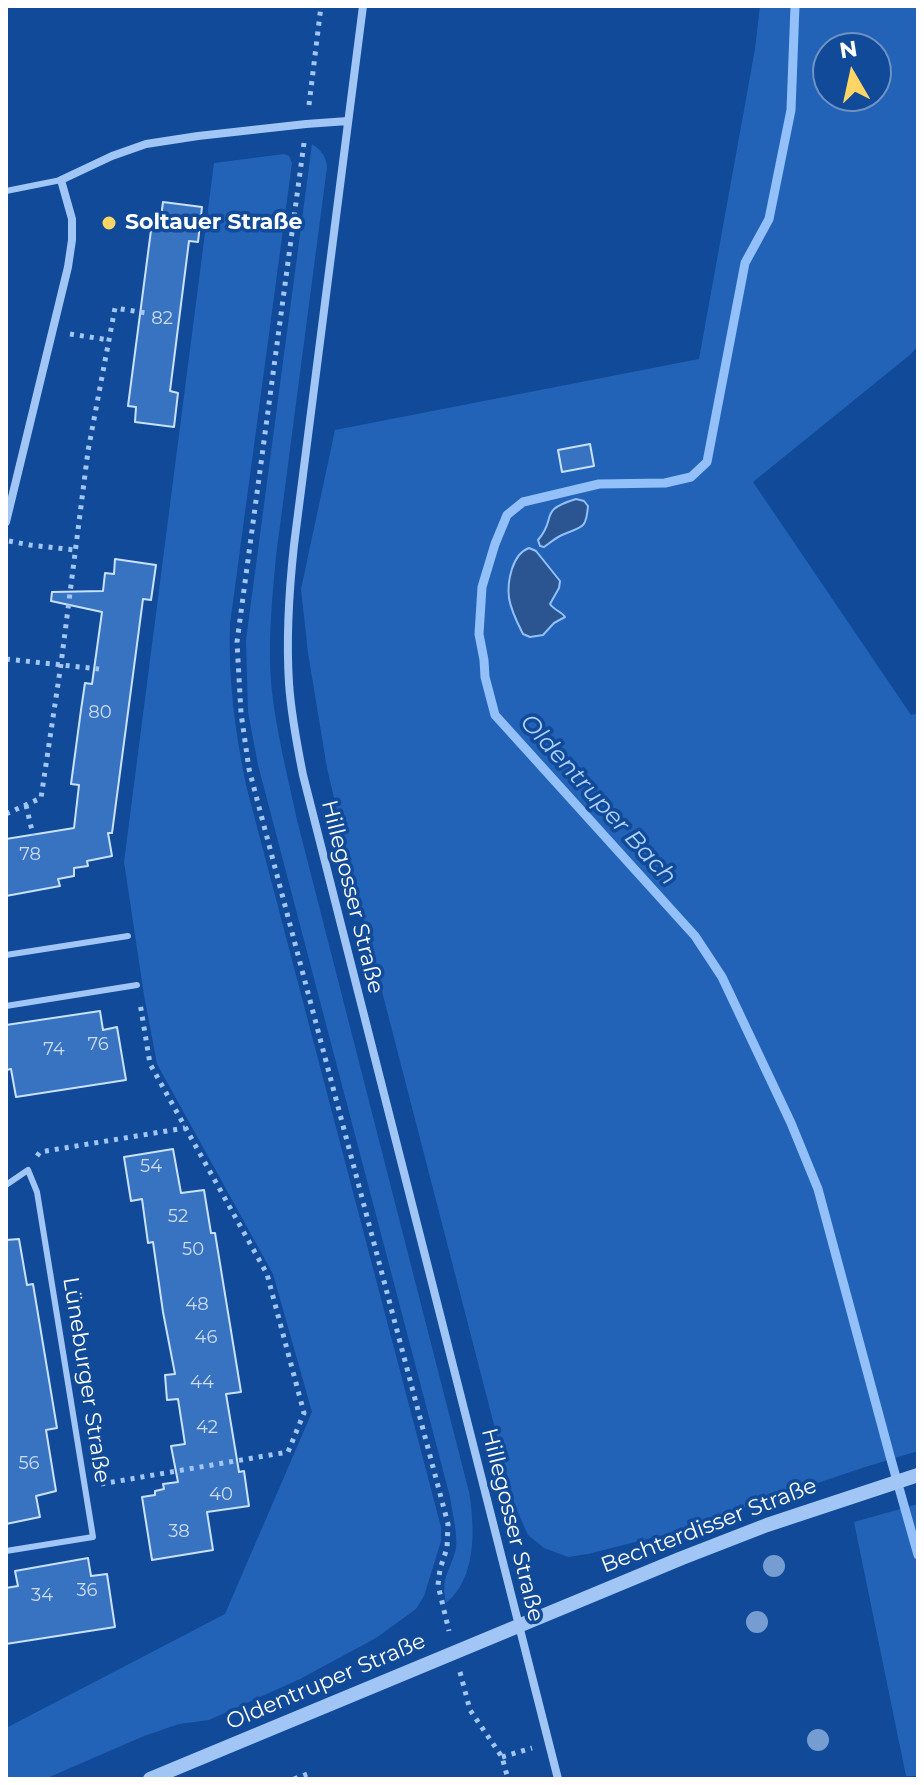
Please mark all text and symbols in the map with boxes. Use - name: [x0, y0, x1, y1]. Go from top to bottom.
- north arrow: [812, 32, 892, 112]
- text: N: [838, 35, 859, 65]
- place label: Soltauer Straße: [125, 210, 302, 236]
- marker: Soltauer Straße: [100, 214, 118, 232]
- house number: 82: [151, 308, 173, 330]
- house number: 80: [88, 702, 112, 724]
- water label: Oldentruper Bach: [514, 709, 682, 891]
- street label: Hillegosser Straße: [315, 798, 389, 996]
- house number: 78: [19, 844, 41, 866]
- house number: 76: [87, 1034, 109, 1056]
- house number: 74: [43, 1039, 65, 1061]
- house number: 54: [140, 1156, 162, 1178]
- house number: 52: [168, 1206, 188, 1228]
- house number: 50: [182, 1239, 204, 1261]
- street label: Lüneburger Straße: [57, 1275, 115, 1485]
- house number: 48: [185, 1294, 209, 1316]
- house number: 46: [195, 1327, 217, 1349]
- house number: 44: [190, 1372, 214, 1394]
- house number: 42: [196, 1417, 218, 1439]
- street label: Hillegosser Straße: [475, 1426, 549, 1624]
- house number: 56: [18, 1453, 40, 1475]
- street label: Bechterdisser Straße: [597, 1473, 821, 1579]
- house number: 40: [209, 1484, 233, 1506]
- house number: 38: [168, 1521, 190, 1543]
- house number: 36: [76, 1580, 98, 1602]
- house number: 34: [31, 1585, 53, 1607]
- street label: Oldentruper Straße: [222, 1628, 430, 1736]

